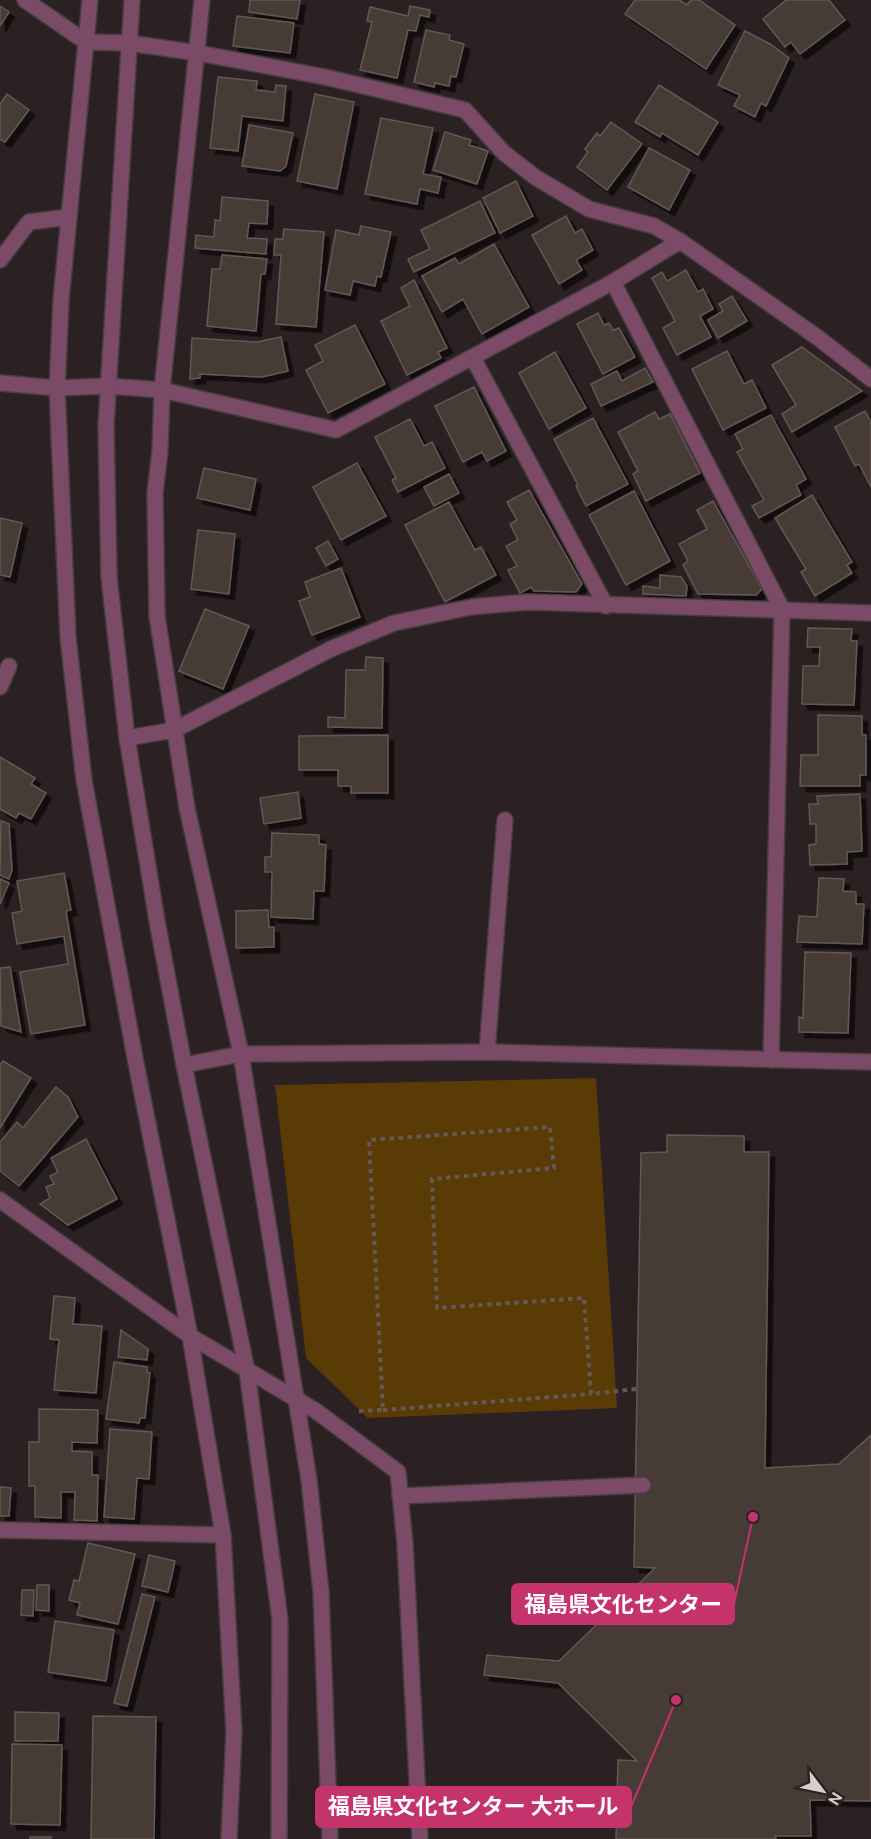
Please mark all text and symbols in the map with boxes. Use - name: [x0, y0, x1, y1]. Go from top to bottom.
- callout: 福島県文化センター: [512, 1584, 734, 1624]
- text: 福島県文化センター: [524, 1591, 722, 1616]
- north arrow: [793, 1761, 853, 1821]
- callout: 福島県文化センター 大ホール: [316, 1787, 631, 1827]
- text: N: [825, 1789, 847, 1809]
- text: 福島県文化センター 大ホール: [327, 1793, 619, 1818]

